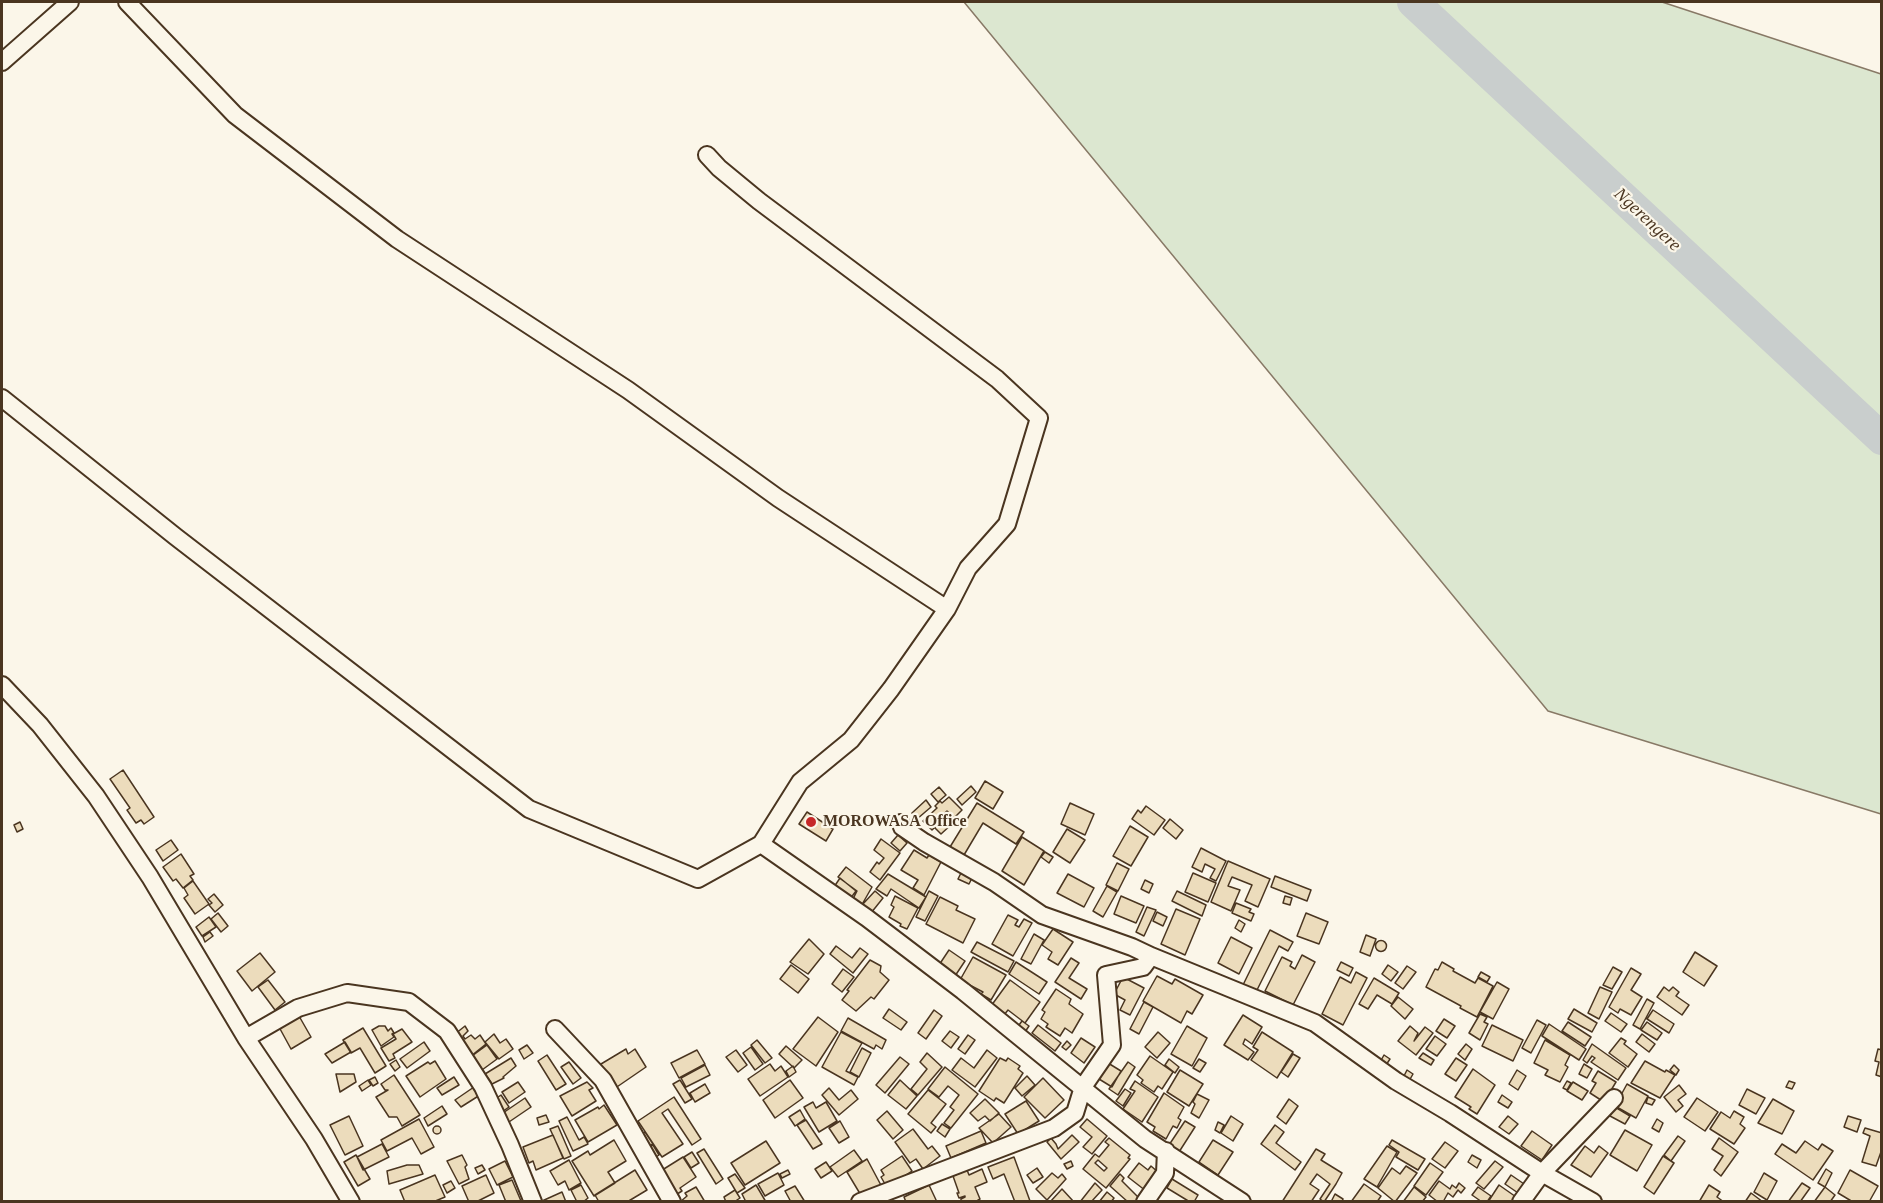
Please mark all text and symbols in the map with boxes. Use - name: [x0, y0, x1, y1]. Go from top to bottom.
- water label: Ngerengere: [1609, 184, 1685, 256]
- place label: MOROWASA Office: [823, 812, 967, 832]
- marker: MOROWASA Office: [804, 815, 818, 829]

